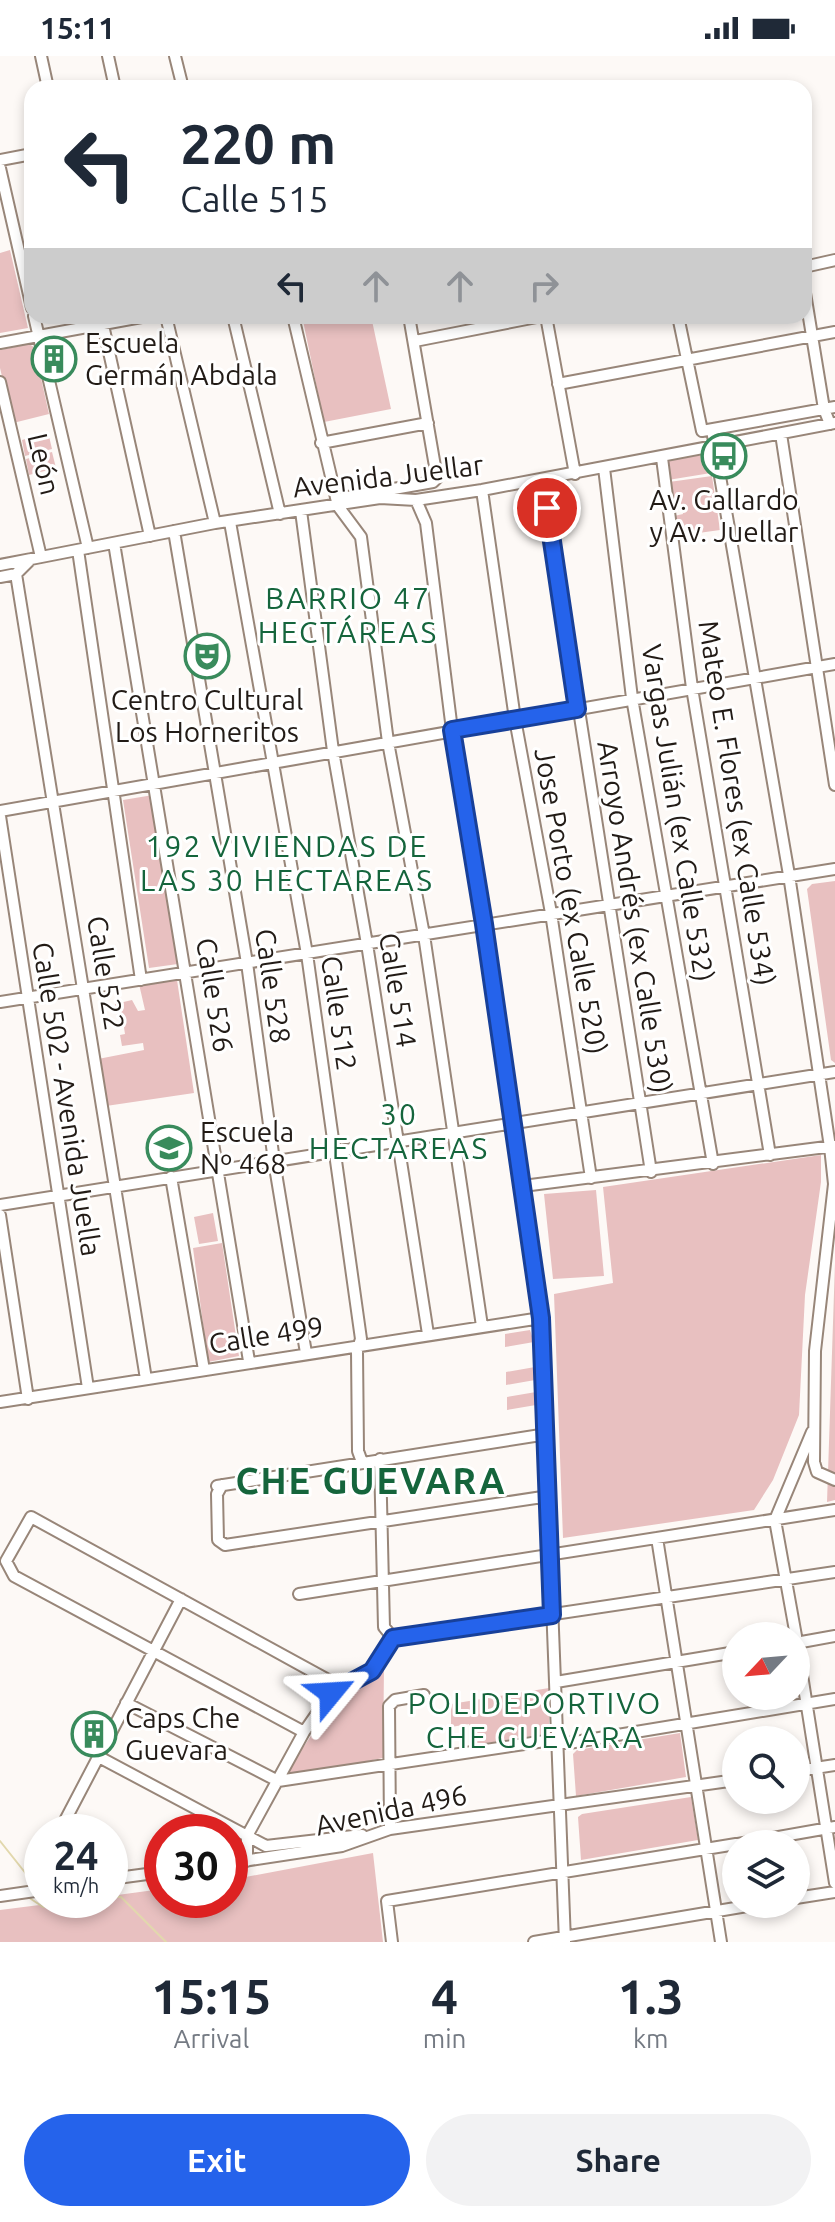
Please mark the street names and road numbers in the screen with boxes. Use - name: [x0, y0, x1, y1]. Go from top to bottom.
- street label: León: [22, 430, 67, 498]
- street label: Avenida Juellar: [291, 448, 485, 503]
- street label: Mateo E. Flores (ex Calle 534): [692, 618, 782, 988]
- street label: Vargas Julián (ex Calle 532): [636, 642, 720, 984]
- street label: Arroyo Andrés (ex Calle 530): [591, 739, 679, 1095]
- street label: Jose Porto (ex Calle 520): [528, 745, 614, 1057]
- street label: Calle 522: [82, 913, 131, 1032]
- street label: Calle 528: [250, 927, 297, 1045]
- street label: Calle 514: [374, 930, 423, 1049]
- street label: Calle 526: [191, 935, 240, 1054]
- street label: Calle 502 - Avenida Juella: [27, 940, 108, 1258]
- street label: Calle 512: [316, 954, 363, 1072]
- street label: Calle 499: [206, 1310, 325, 1359]
- street label: Avenida 496: [312, 1778, 470, 1841]

